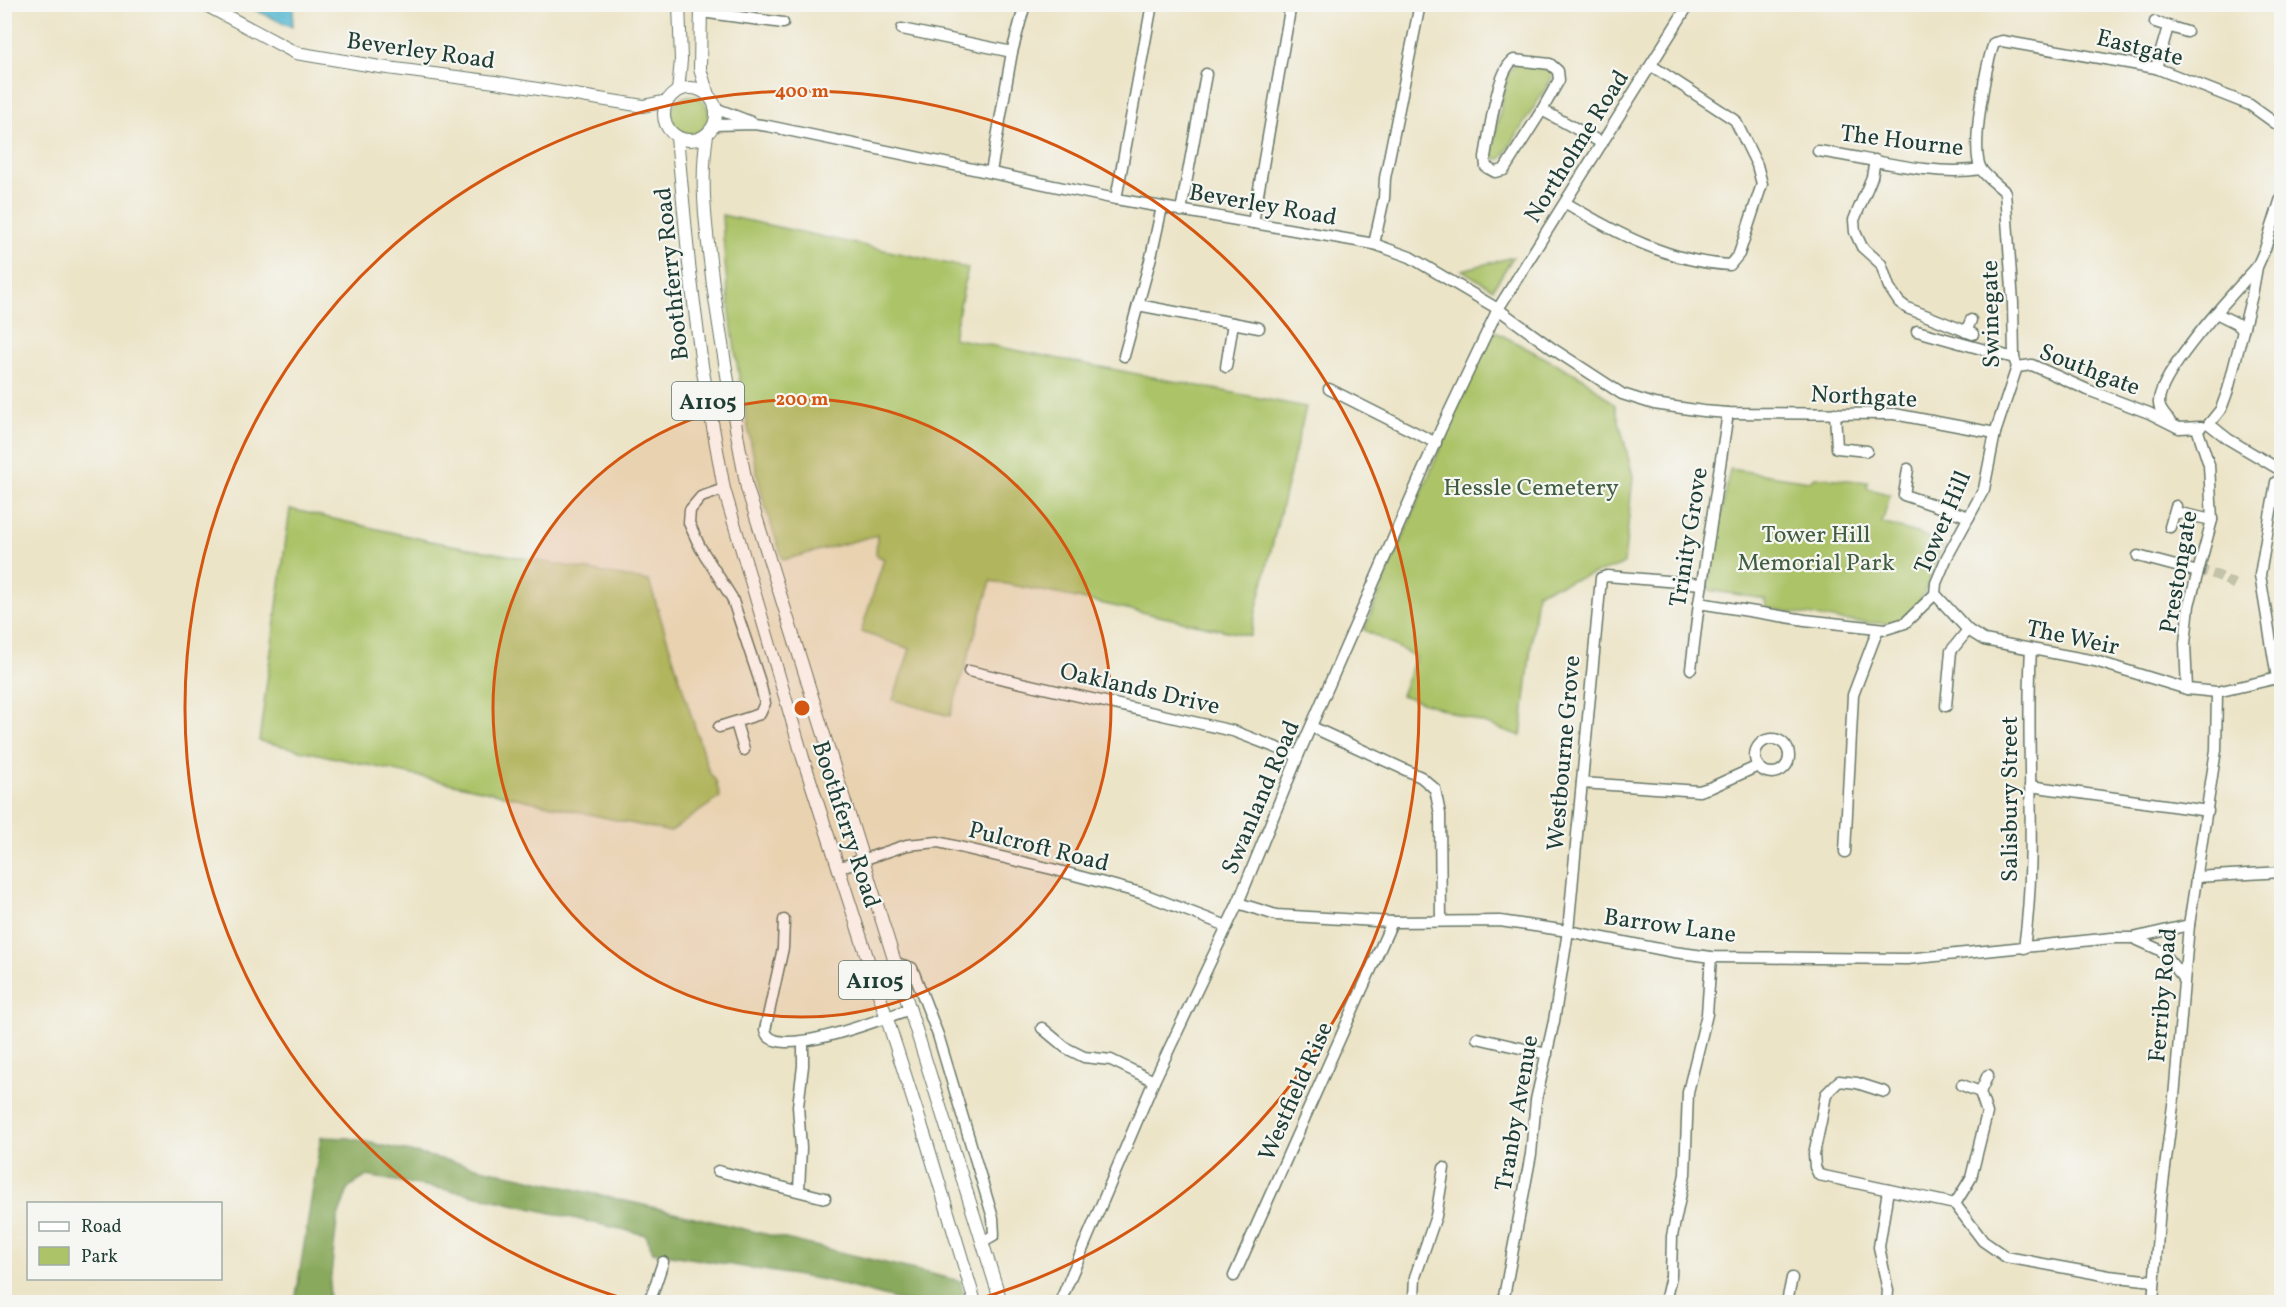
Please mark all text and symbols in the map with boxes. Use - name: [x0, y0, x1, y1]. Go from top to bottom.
- street label: Eastgate: [2092, 22, 2187, 76]
- street label: Beverley Road: [344, 25, 497, 79]
- street label: Northolme Road: [1517, 64, 1638, 230]
- text: 400 m: [775, 80, 829, 105]
- street label: The Hourne: [1838, 118, 1965, 166]
- street label: Beverley Road: [1186, 176, 1339, 236]
- street label: Boothferry Road: [647, 185, 699, 362]
- street label: Swinegate: [1974, 260, 2010, 368]
- street label: Southgate: [2034, 336, 2145, 406]
- street label: Northgate: [1810, 378, 1918, 418]
- road number: A1105: [672, 382, 744, 420]
- text: 200 m: [776, 388, 828, 413]
- street label: Trinity Grove: [1662, 465, 1718, 610]
- street label: Tower Hill: [1907, 466, 1981, 580]
- park label: Hessle Cemetery: [1443, 472, 1619, 506]
- street label: Prestongate: [2152, 508, 2208, 637]
- park label: Tower Hill Memorial Park: [1737, 519, 1895, 581]
- street label: The Weir: [2023, 613, 2122, 665]
- street label: Westbourne Grove: [1540, 654, 1590, 852]
- street label: Oaklands Drive: [1056, 655, 1223, 725]
- centre of rings: [792, 698, 812, 718]
- street label: Swanland Road: [1214, 716, 1310, 880]
- street label: Salisbury Street: [1994, 716, 2028, 882]
- street label: Boothferry Road: [802, 737, 888, 913]
- street label: Pulcroft Road: [965, 814, 1112, 882]
- street label: Barrow Lane: [1601, 901, 1738, 953]
- street label: Ferriby Road: [2141, 926, 2187, 1064]
- road number: A1105: [839, 961, 911, 999]
- street label: Westfield Rise: [1251, 1017, 1343, 1167]
- street label: Tranby Avenue: [1488, 1033, 1548, 1194]
- legend: [27, 1202, 222, 1280]
- text: Road: [81, 1215, 122, 1240]
- text: Park: [81, 1245, 118, 1270]

